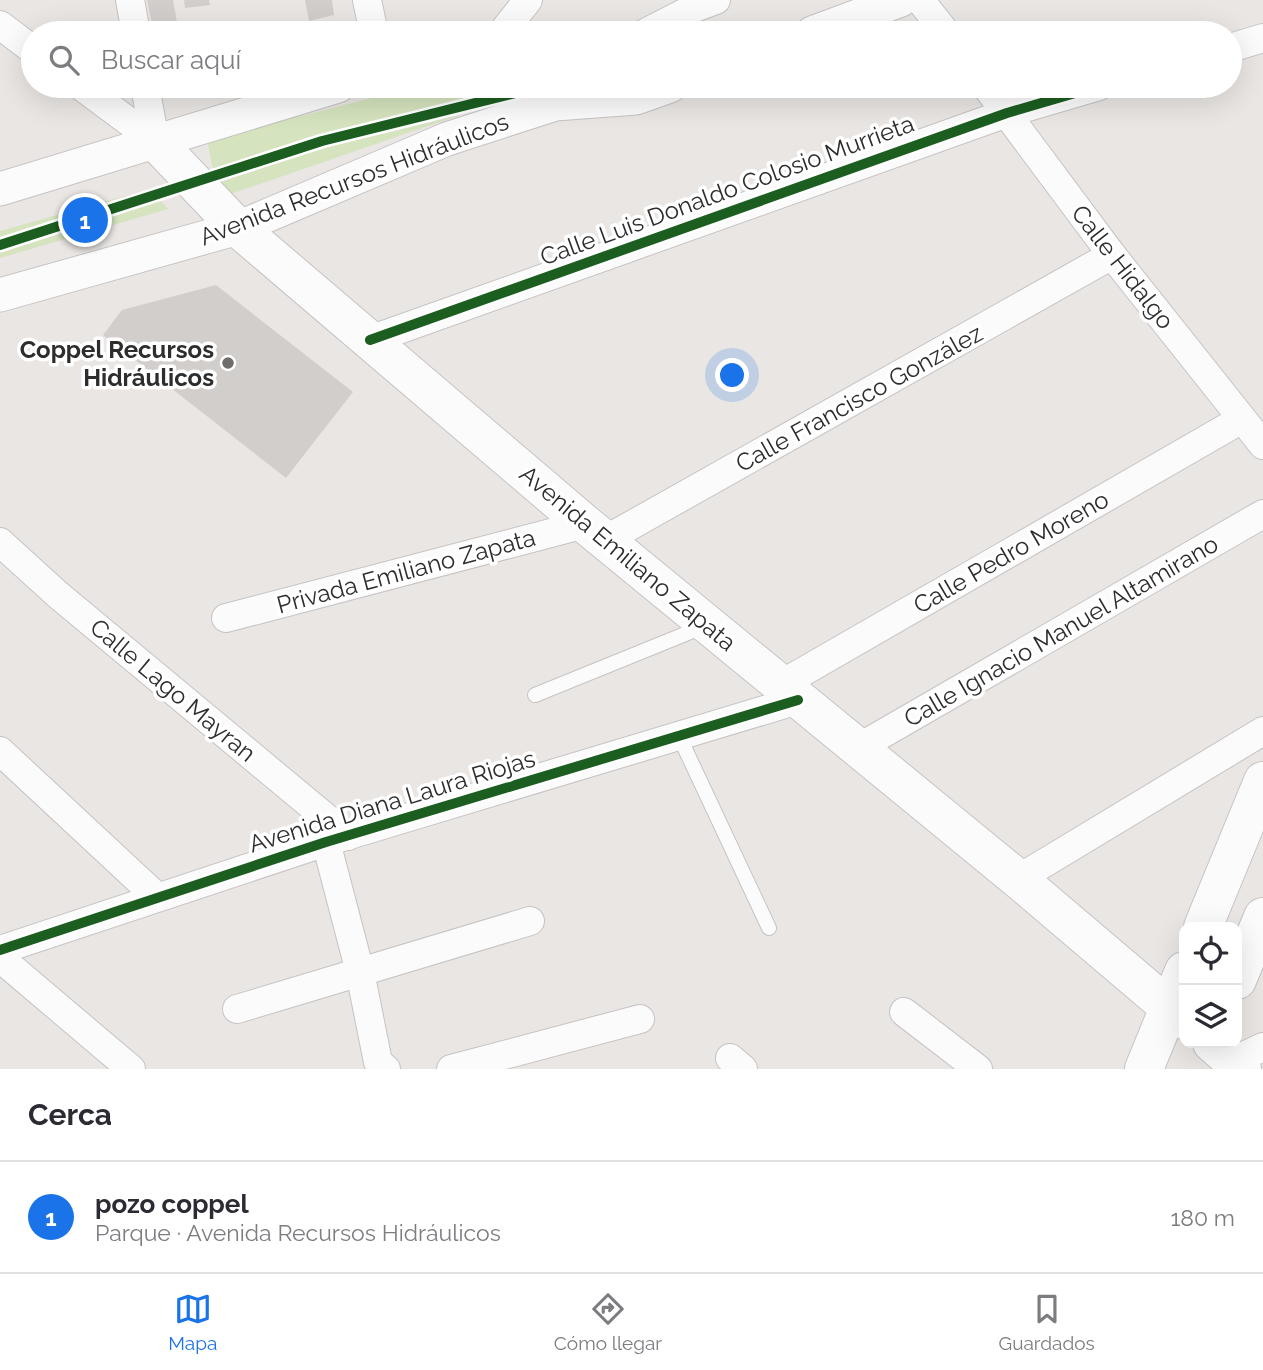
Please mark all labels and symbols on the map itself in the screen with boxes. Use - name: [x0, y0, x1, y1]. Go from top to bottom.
- street label: Avenida Recursos Hidráulicos: [196, 107, 512, 251]
- street label: Calle Luis Donaldo Colosio Murrieta: [536, 109, 918, 271]
- pin: 1: [62, 194, 108, 246]
- street label: Calle Hidalgo: [1066, 199, 1180, 335]
- street label: Calle Francisco González: [731, 318, 987, 478]
- place label: Coppel Recursos Hidráulicos: [20, 335, 214, 392]
- marker: Coppel Recursos Hidráulicos: [220, 355, 236, 371]
- your location: [715, 358, 749, 392]
- street label: Avenida Emiliano Zapata: [514, 459, 742, 657]
- street label: Calle Pedro Moreno: [908, 484, 1114, 620]
- street label: Privada Emiliano Zapata: [274, 523, 538, 619]
- street label: Calle Ignacio Manuel Altamirano: [899, 529, 1223, 733]
- street label: Calle Lago Mayran: [84, 612, 262, 768]
- street label: Avenida Diana Laura Riojas: [245, 744, 539, 858]

